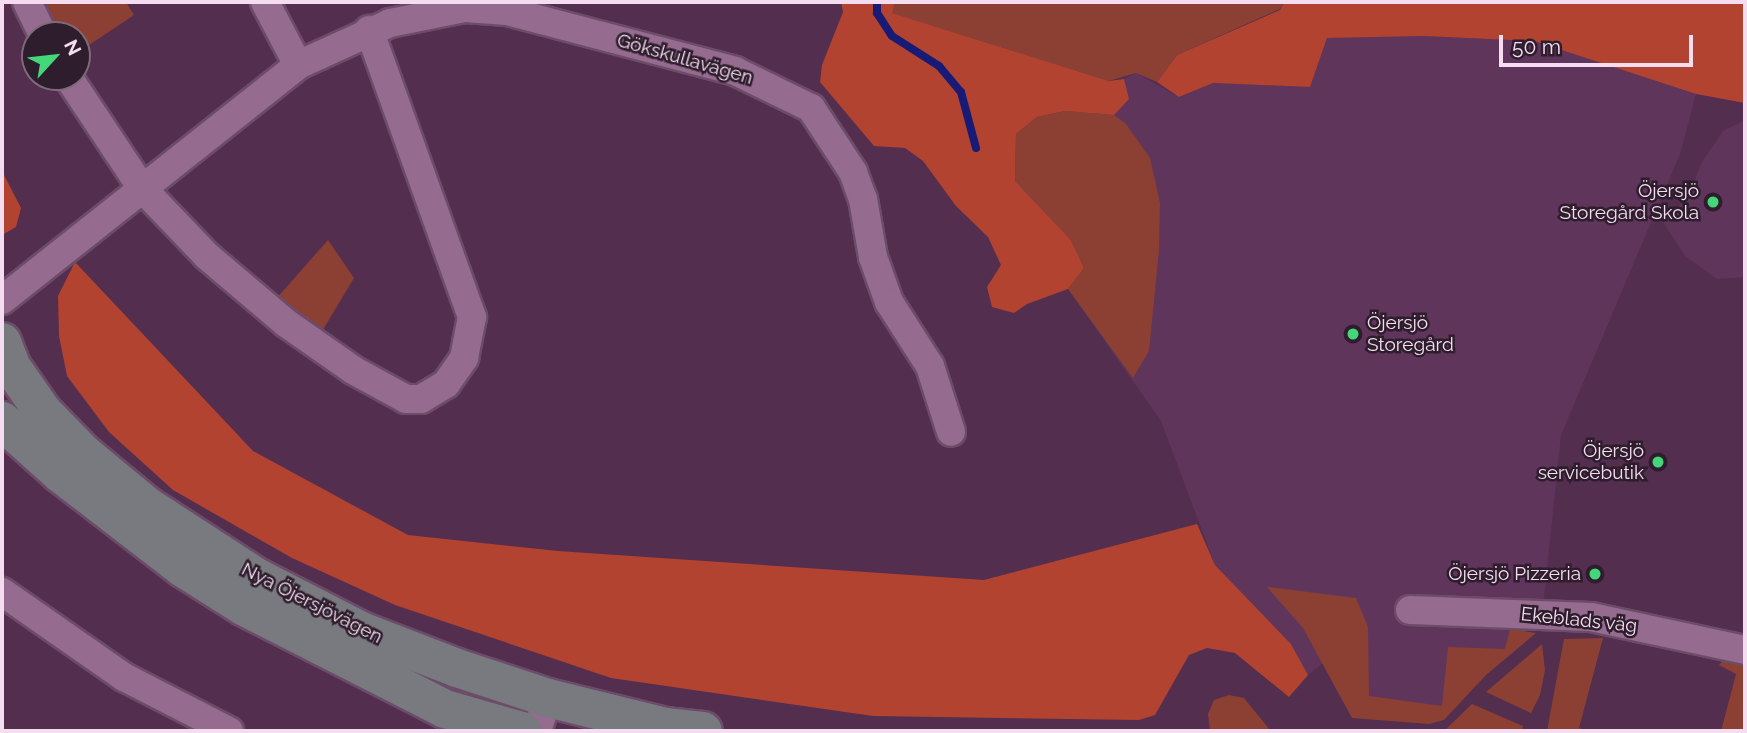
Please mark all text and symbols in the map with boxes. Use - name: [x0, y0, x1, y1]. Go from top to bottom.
- north arrow: [21, 21, 91, 91]
- scale bar: [1502, 21, 1696, 65]
- street label: Gökskullavägen: [615, 29, 755, 89]
- text: 50 m: [1512, 34, 1561, 59]
- text: N: [60, 36, 86, 59]
- place label: Öjersjö Storegård Skola: [1560, 180, 1699, 224]
- marker: Öjersjö Storegård Skola: [1705, 194, 1721, 210]
- place label: Öjersjö Storegård: [1367, 312, 1454, 356]
- marker: Öjersjö Storegård: [1345, 326, 1361, 342]
- place label: Öjersjö servicebutik: [1538, 440, 1644, 484]
- marker: Öjersjö servicebutik: [1650, 454, 1666, 470]
- street label: Nya Öjersjövägen: [238, 558, 386, 648]
- place label: Öjersjö Pizzeria: [1448, 563, 1581, 585]
- marker: Öjersjö Pizzeria: [1587, 566, 1603, 582]
- street label: Ekeblads väg: [1519, 603, 1639, 637]

